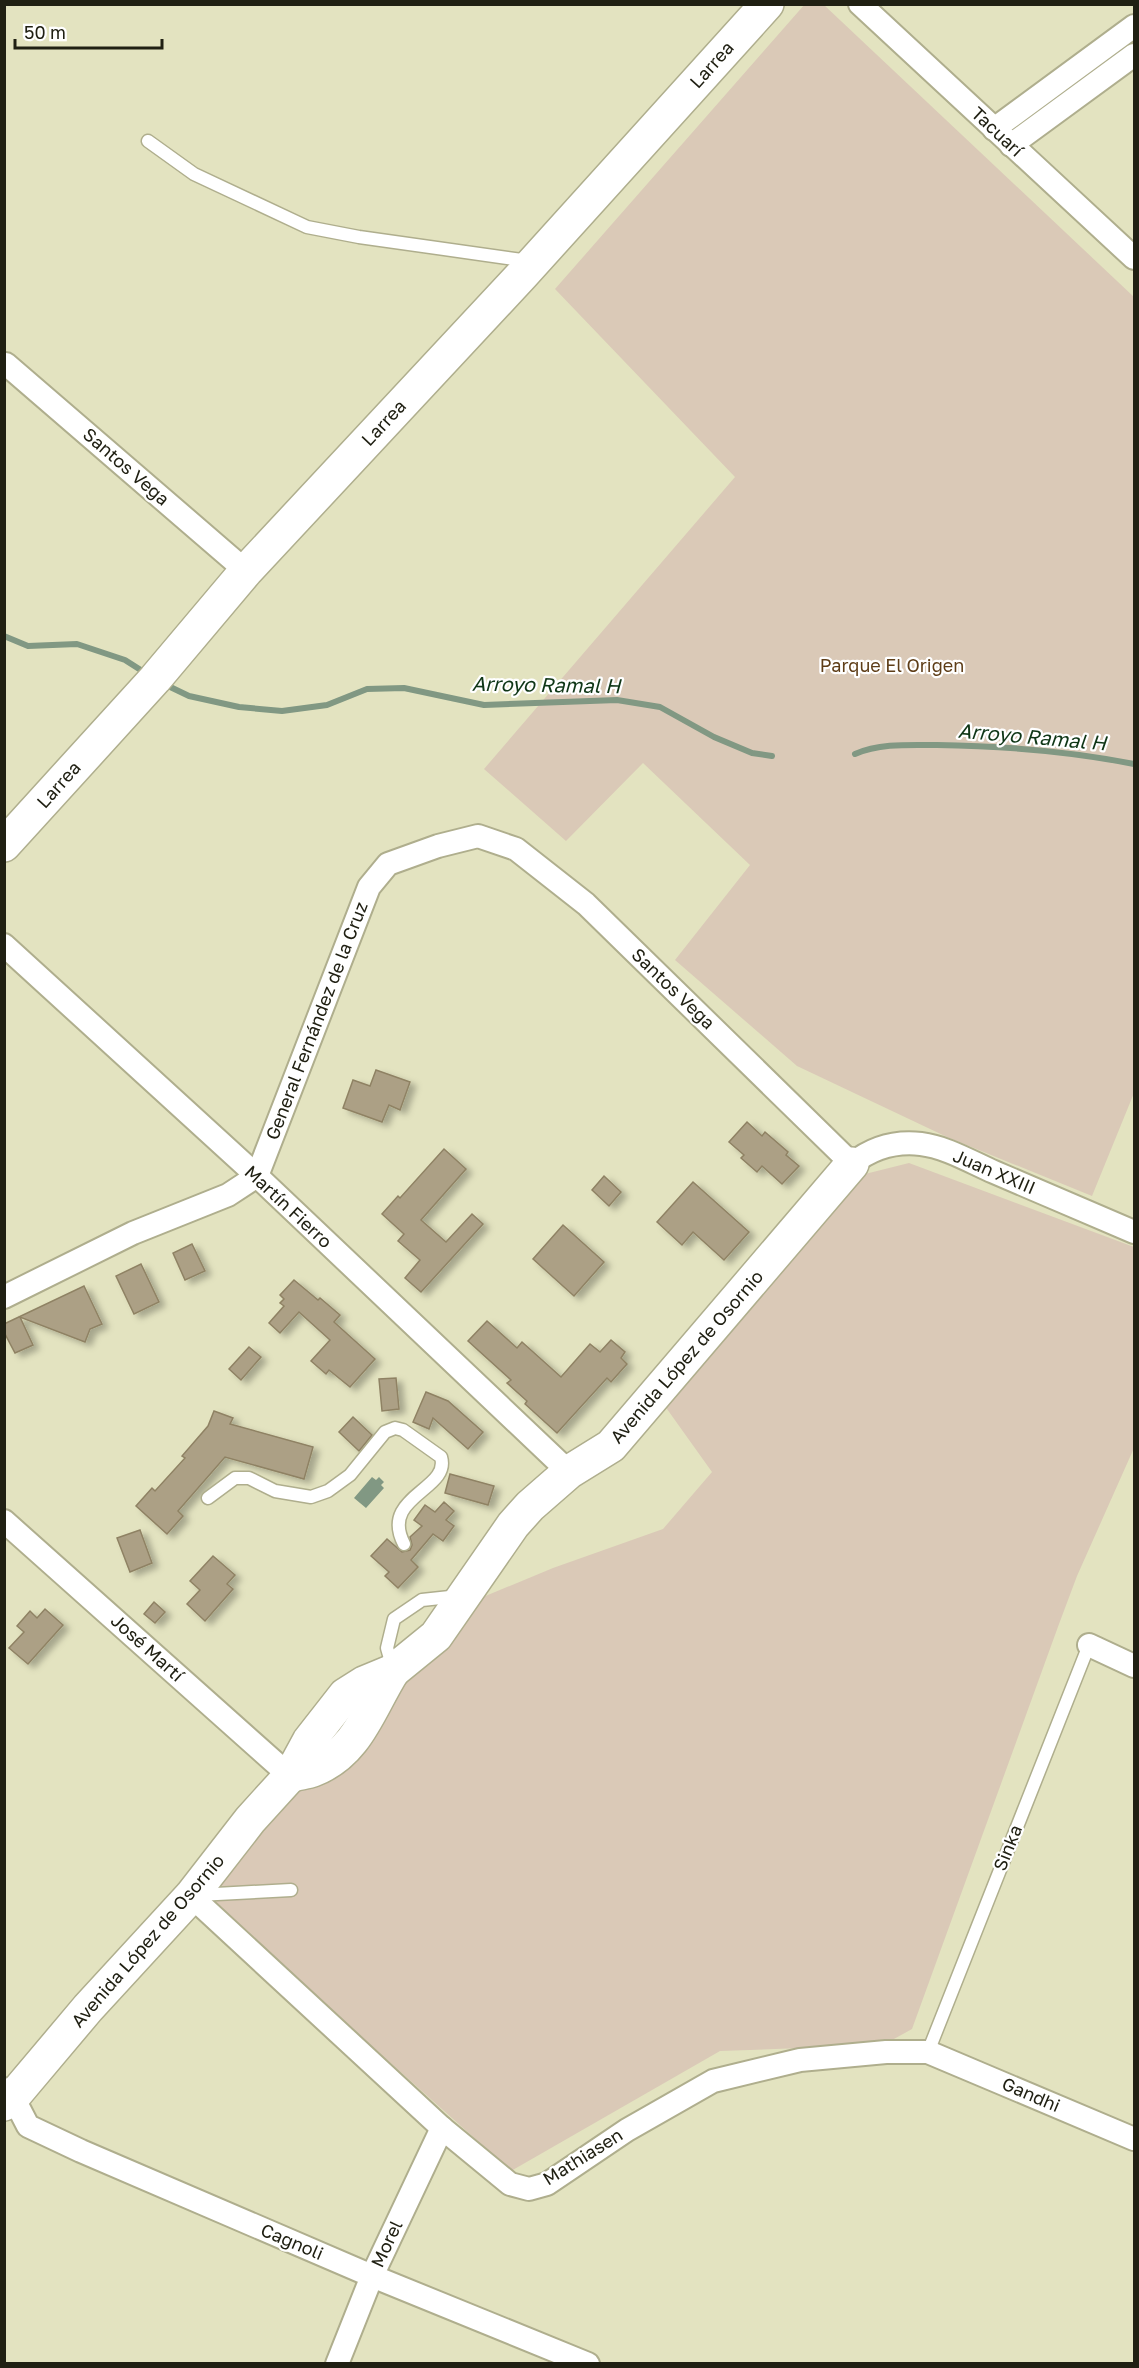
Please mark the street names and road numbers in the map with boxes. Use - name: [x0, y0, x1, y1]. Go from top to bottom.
- street label: Larrea: [685, 36, 738, 92]
- street label: Tacuarí: [967, 102, 1029, 161]
- street label: Larrea: [356, 395, 410, 450]
- street label: Santos Vega: [79, 423, 174, 510]
- street label: Larrea: [32, 756, 85, 812]
- street label: General Fernández de la Cruz: [260, 899, 372, 1143]
- street label: Santos Vega: [627, 943, 720, 1033]
- street label: Juan XXIII: [950, 1144, 1039, 1198]
- street label: Martín Fierro: [240, 1160, 337, 1252]
- street label: Avenida López de Osornio: [605, 1265, 767, 1447]
- street label: José Martí: [107, 1609, 189, 1686]
- street label: Sinka: [988, 1821, 1026, 1874]
- street label: Avenida López de Osornio: [66, 1849, 228, 2031]
- street label: Gandhi: [999, 2072, 1064, 2116]
- street label: Mathiasen: [539, 2123, 626, 2189]
- street label: Morel: [366, 2216, 407, 2271]
- street label: Cagnoli: [258, 2218, 327, 2264]

